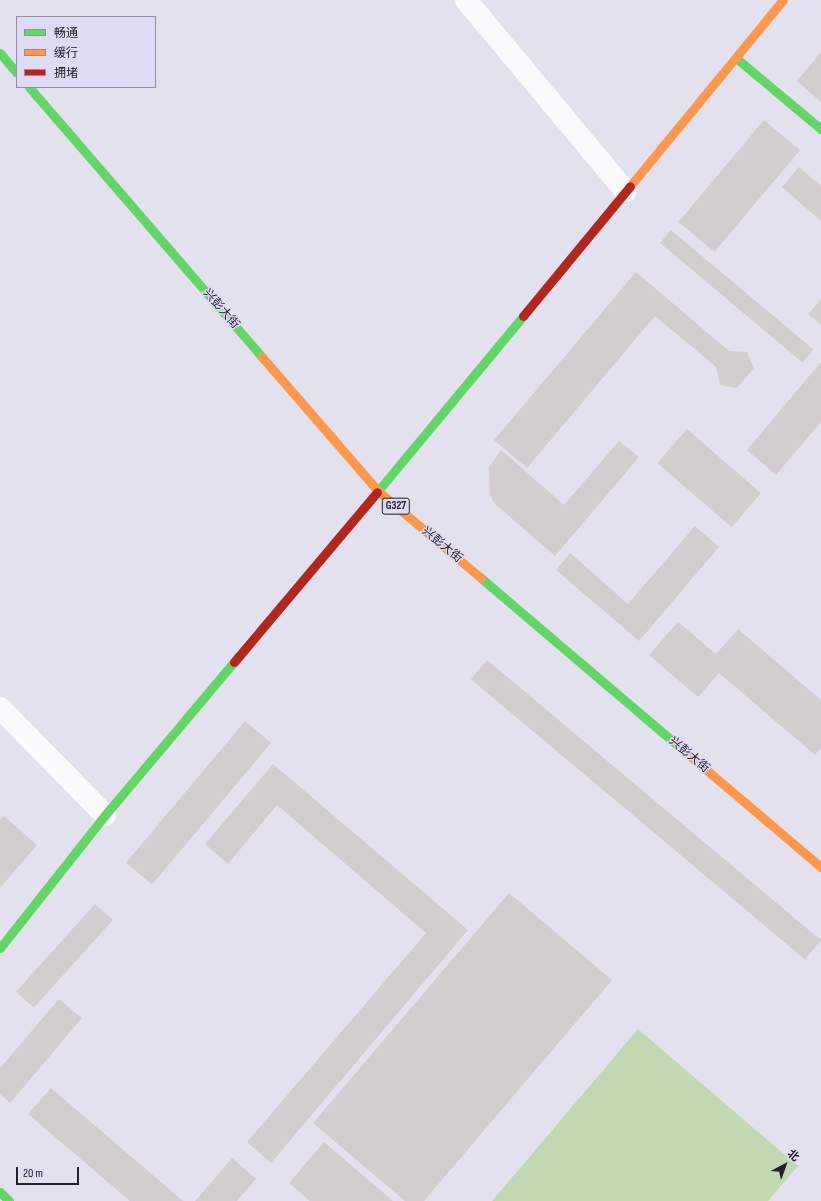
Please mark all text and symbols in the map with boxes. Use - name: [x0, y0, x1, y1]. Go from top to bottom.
- legend: [16, 16, 156, 88]
- text: 畅通: [54, 26, 78, 41]
- text: 缓行: [54, 46, 78, 61]
- text: 拥堵: [54, 66, 78, 81]
- street label: 兴彭大街: [200, 286, 242, 332]
- road number: G327: [381, 497, 411, 515]
- street label: 兴彭大街: [419, 524, 465, 566]
- street label: 兴彭大街: [666, 734, 712, 776]
- north arrow: [765, 1145, 805, 1185]
- text: 北: [785, 1147, 802, 1164]
- scale bar: [18, 1159, 81, 1185]
- text: 20 m: [23, 1166, 43, 1181]

